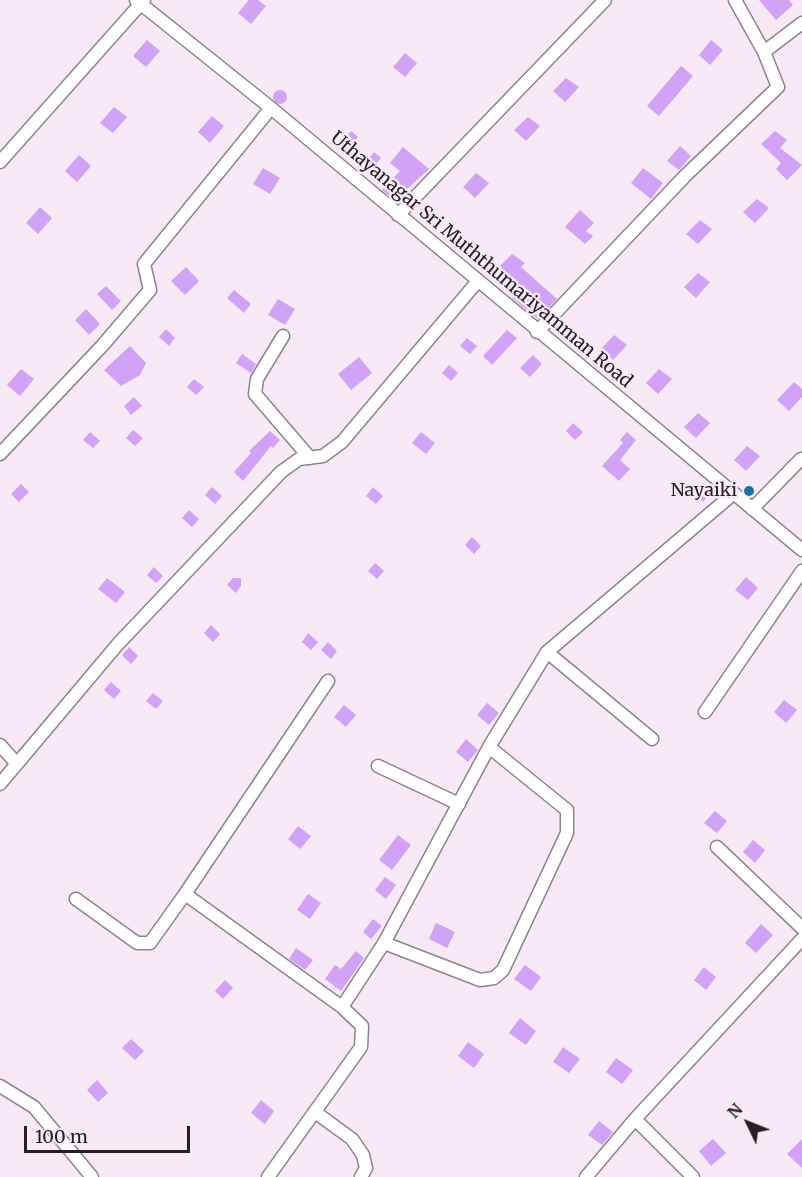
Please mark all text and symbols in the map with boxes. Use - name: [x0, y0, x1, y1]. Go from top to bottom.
- street label: Uthayanagar Sri Muththumariyamman Road: [326, 127, 636, 393]
- place label: Nayaiki: [671, 480, 737, 502]
- marker: Nayaiki: [742, 484, 756, 498]
- north arrow: [718, 1093, 778, 1153]
- text: N: [723, 1099, 746, 1122]
- scale bar: [27, 1114, 194, 1152]
- text: 100 m: [35, 1125, 88, 1148]

